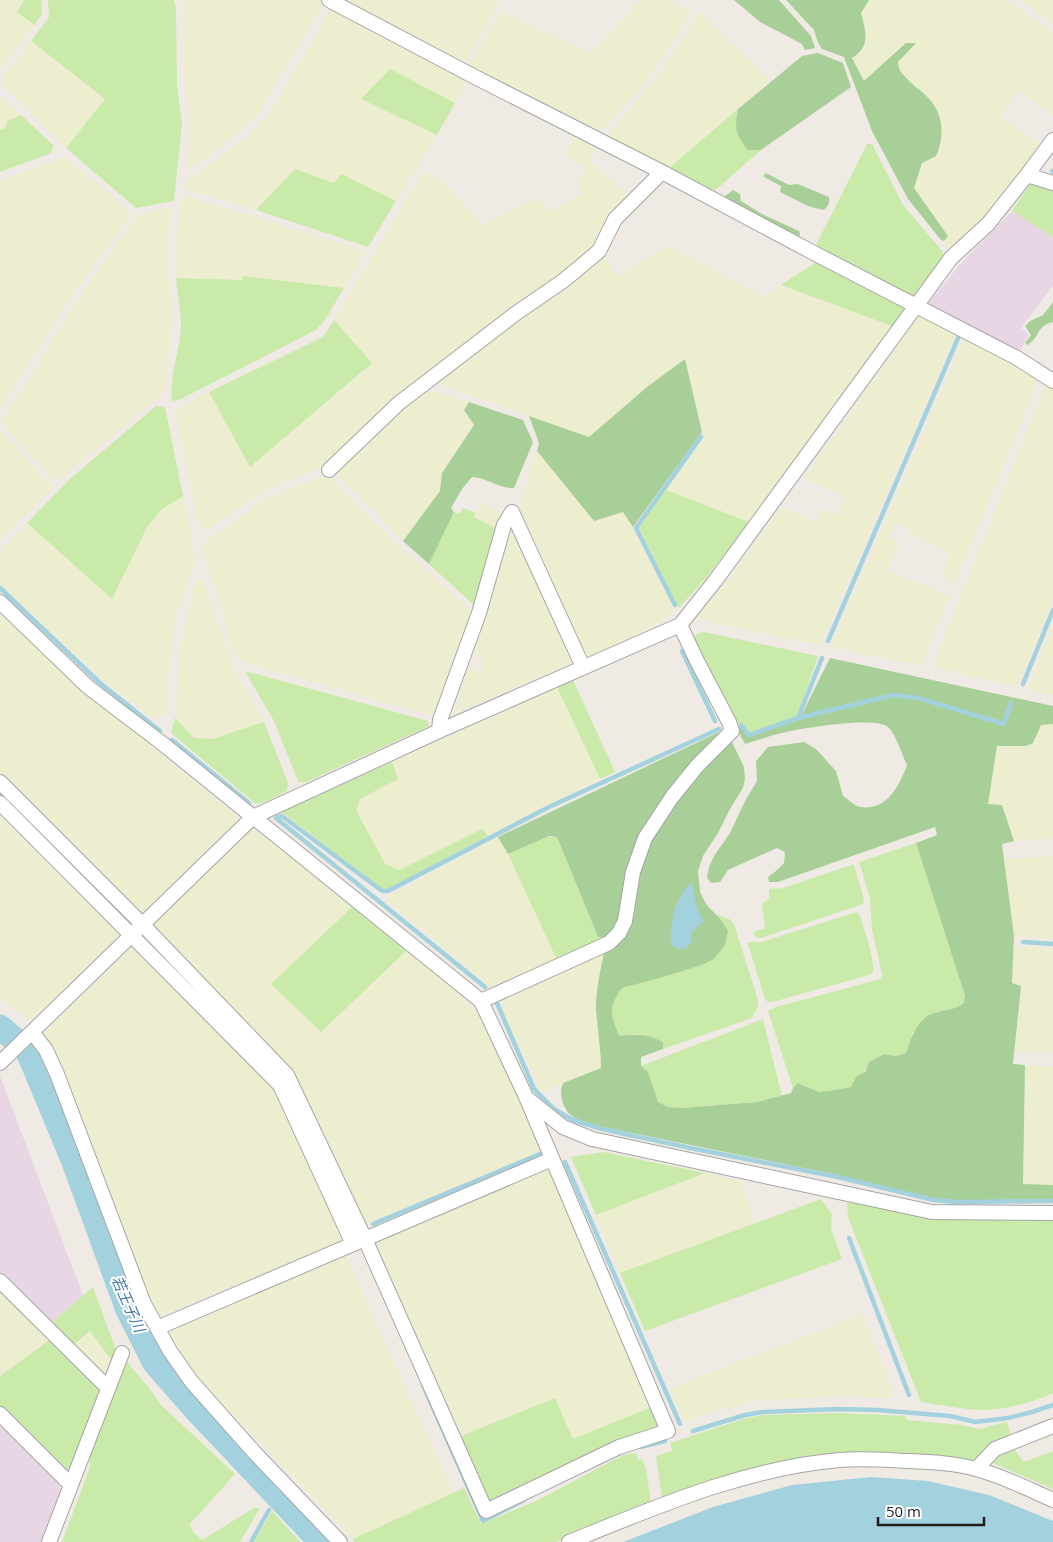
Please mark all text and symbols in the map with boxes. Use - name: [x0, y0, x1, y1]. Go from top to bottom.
- water label: 若王子川: [108, 1272, 151, 1337]
- scale bar: [878, 1494, 984, 1526]
- text: 50 m: [886, 1501, 921, 1521]

